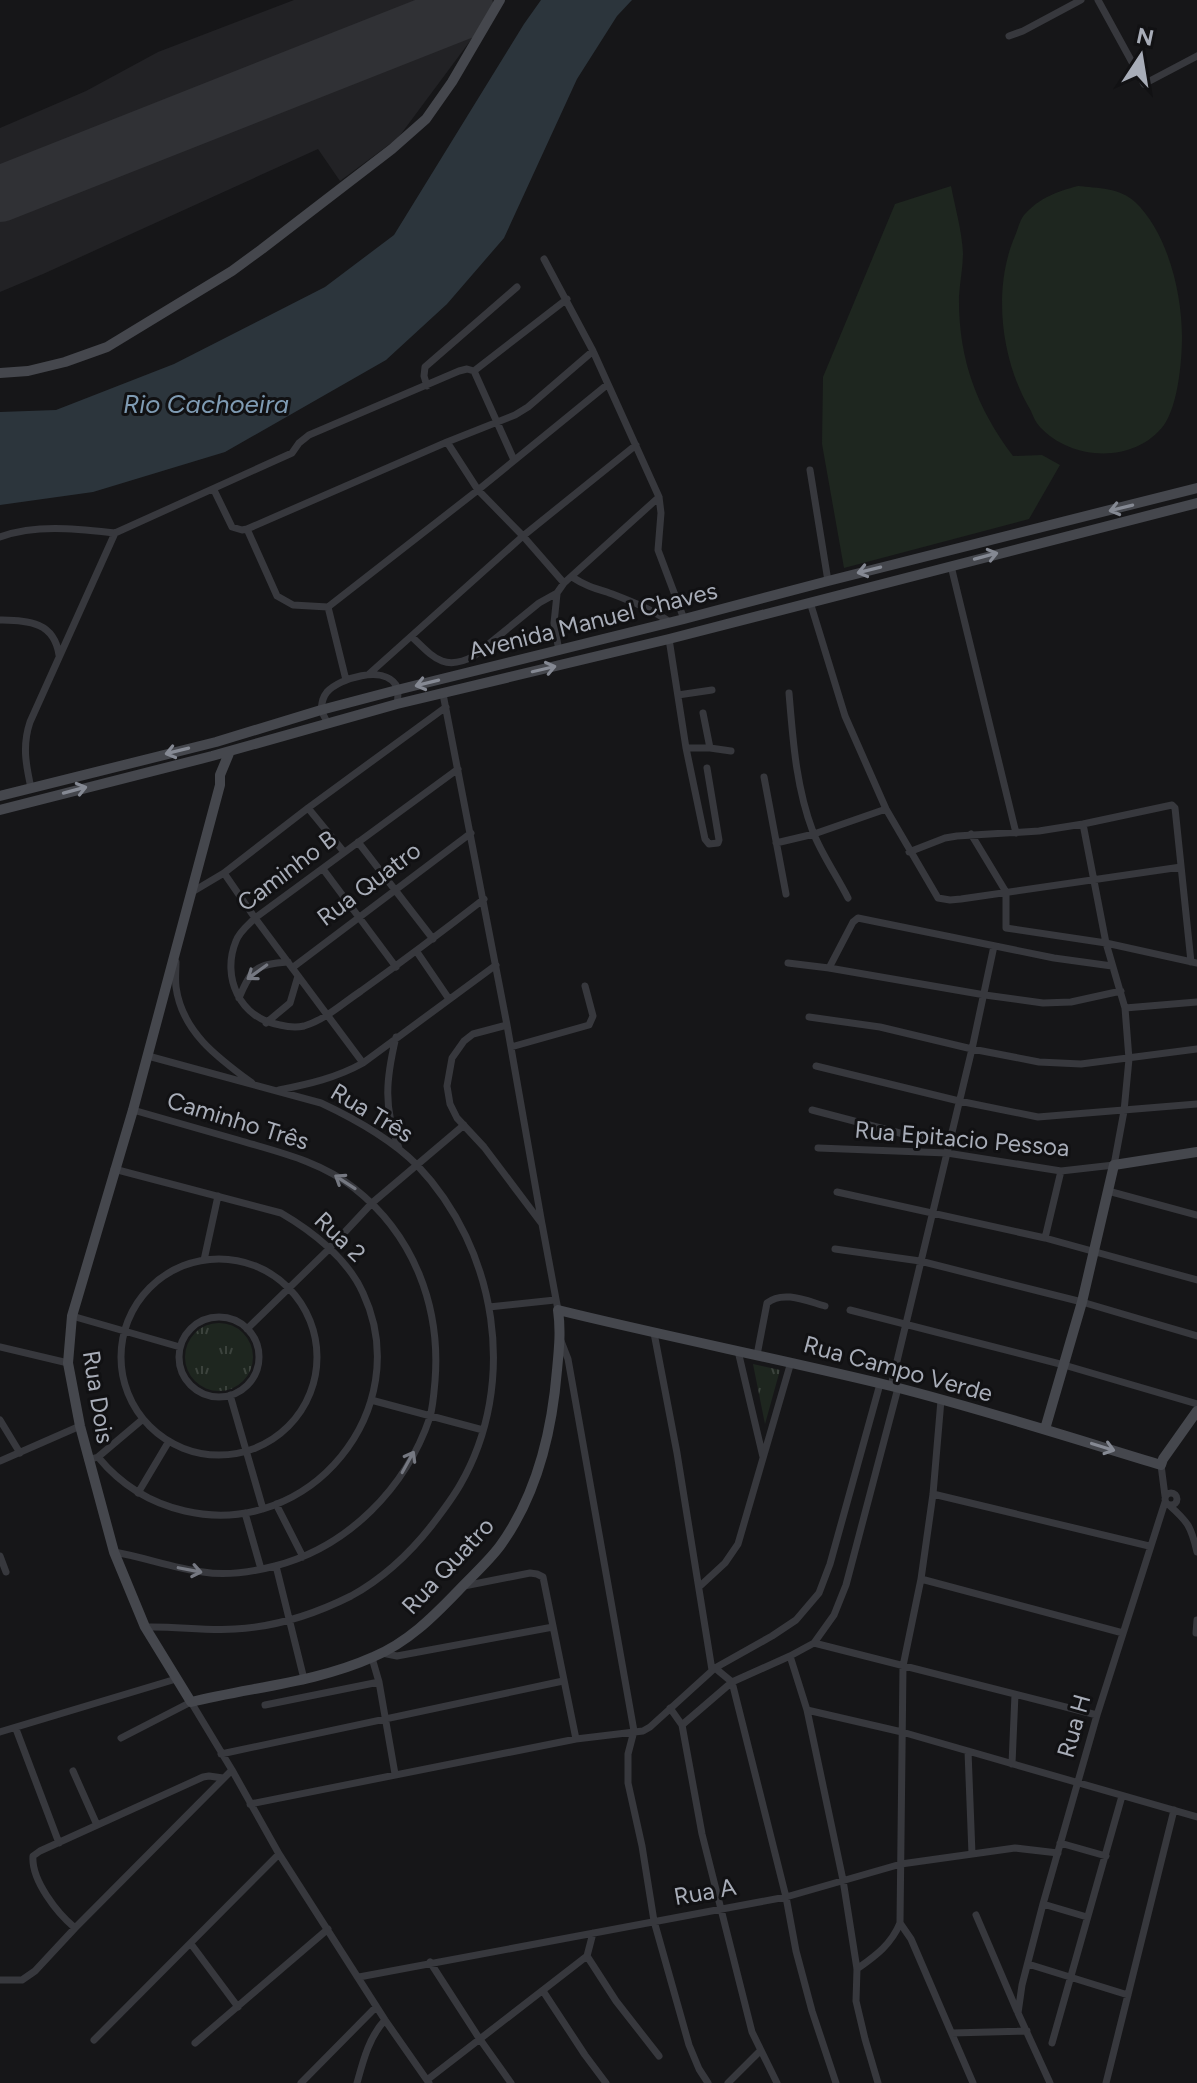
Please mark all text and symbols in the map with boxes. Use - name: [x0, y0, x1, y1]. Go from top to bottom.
- north arrow: [1101, 16, 1181, 96]
- text: N: [1134, 22, 1156, 52]
- water label: Rio Cachoeira: [123, 388, 289, 420]
- one-way arrow: [1109, 501, 1135, 516]
- one-way arrow: [972, 548, 998, 563]
- one-way arrow: [857, 564, 883, 579]
- street label: Avenida Manuel Chaves: [465, 576, 720, 665]
- one-way arrow: [531, 661, 556, 676]
- one-way arrow: [415, 676, 441, 691]
- one-way arrow: [164, 745, 190, 760]
- one-way arrow: [62, 782, 88, 797]
- street label: Caminho B: [231, 824, 342, 917]
- street label: Rua Quatro: [311, 835, 426, 932]
- one-way arrow: [247, 963, 269, 980]
- street label: Rua Três: [326, 1077, 419, 1148]
- street label: Caminho Três: [164, 1085, 313, 1156]
- street label: Rua Epitacio Pessoa: [853, 1115, 1071, 1162]
- one-way arrow: [334, 1174, 356, 1190]
- street label: Rua 2: [309, 1205, 372, 1268]
- street label: Rua Campo Verde: [800, 1329, 996, 1408]
- street label: Rua Dois: [77, 1348, 120, 1446]
- one-way arrow: [1090, 1441, 1115, 1455]
- one-way arrow: [401, 1451, 417, 1474]
- street label: Rua Quatro: [395, 1511, 500, 1620]
- one-way arrow: [177, 1564, 202, 1579]
- street label: Rua H: [1051, 1691, 1096, 1761]
- street label: Rua A: [671, 1872, 739, 1911]

